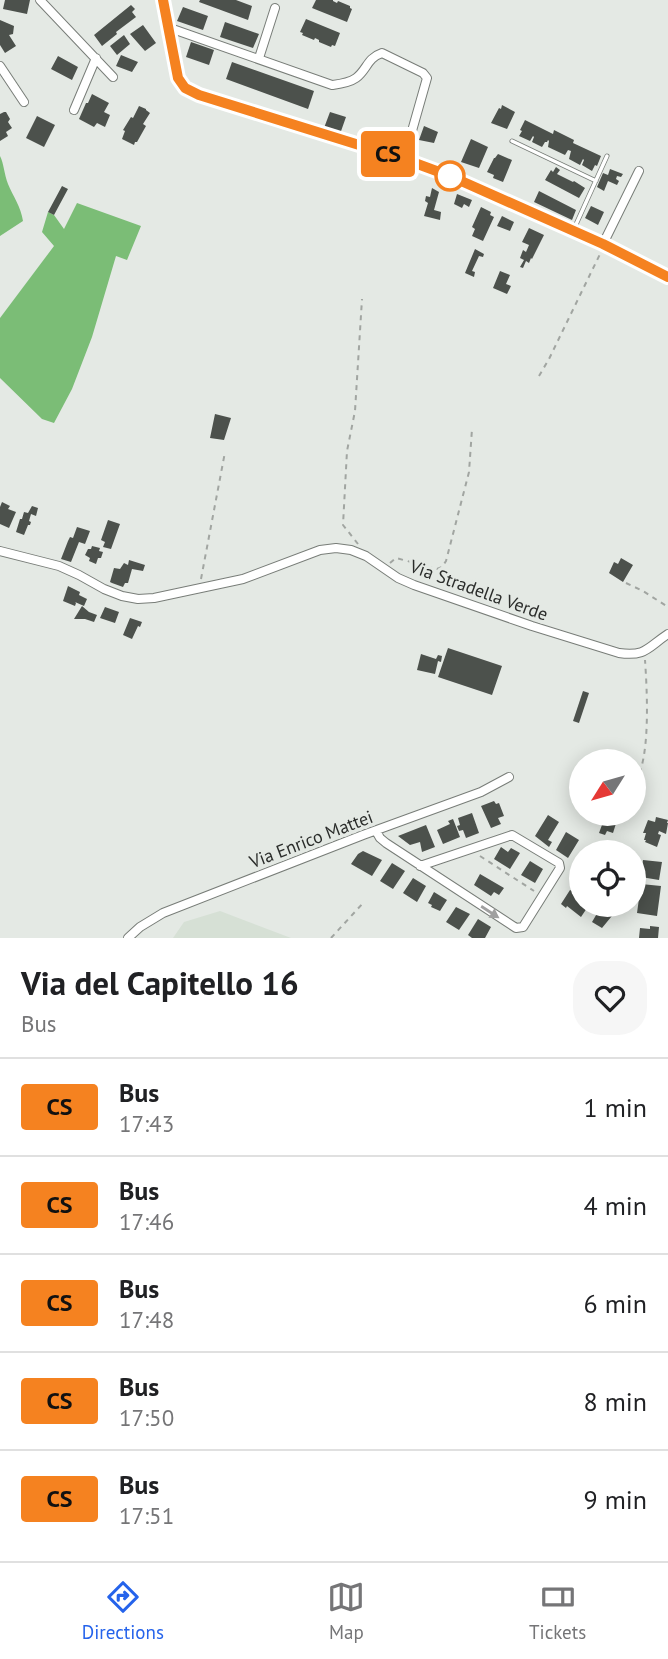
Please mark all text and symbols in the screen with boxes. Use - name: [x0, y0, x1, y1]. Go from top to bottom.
- line badge: CS: [356, 131, 420, 177]
- text: CS: [375, 138, 401, 169]
- unlabelled marker: [435, 161, 465, 191]
- street label: Via Stradella Verde: [406, 554, 551, 626]
- north arrow: [569, 749, 646, 826]
- map controls: [569, 749, 646, 917]
- street label: Via Enrico Mattei: [245, 805, 376, 873]
- button: locate: [569, 840, 646, 917]
- one-way arrow: [481, 905, 500, 918]
- text: Via del Capitello 16: [21, 961, 299, 1004]
- button: heart: [573, 961, 647, 1035]
- text: Bus: [21, 1009, 57, 1038]
- text: Bus: [119, 1076, 159, 1109]
- text: CS: [46, 1091, 73, 1122]
- text: 1 min: [584, 1091, 647, 1124]
- text: 17:43: [119, 1109, 174, 1138]
- text: Bus: [119, 1174, 159, 1207]
- text: CS: [46, 1189, 73, 1220]
- text: 4 min: [584, 1189, 647, 1222]
- text: 17:46: [119, 1207, 174, 1236]
- text: Bus: [119, 1272, 159, 1305]
- text: CS: [46, 1287, 73, 1318]
- text: 6 min: [584, 1287, 647, 1320]
- text: 17:48: [119, 1305, 174, 1334]
- text: Bus: [119, 1370, 159, 1403]
- text: CS: [46, 1385, 73, 1416]
- text: 8 min: [584, 1385, 647, 1418]
- text: 17:50: [119, 1403, 174, 1432]
- text: Bus: [119, 1468, 159, 1501]
- text: CS: [46, 1483, 73, 1514]
- text: 9 min: [584, 1483, 647, 1516]
- text: 17:51: [119, 1501, 174, 1530]
- tab: Directions: [82, 1578, 164, 1644]
- tab: Map: [327, 1578, 365, 1644]
- tab: Tickets: [529, 1578, 586, 1644]

